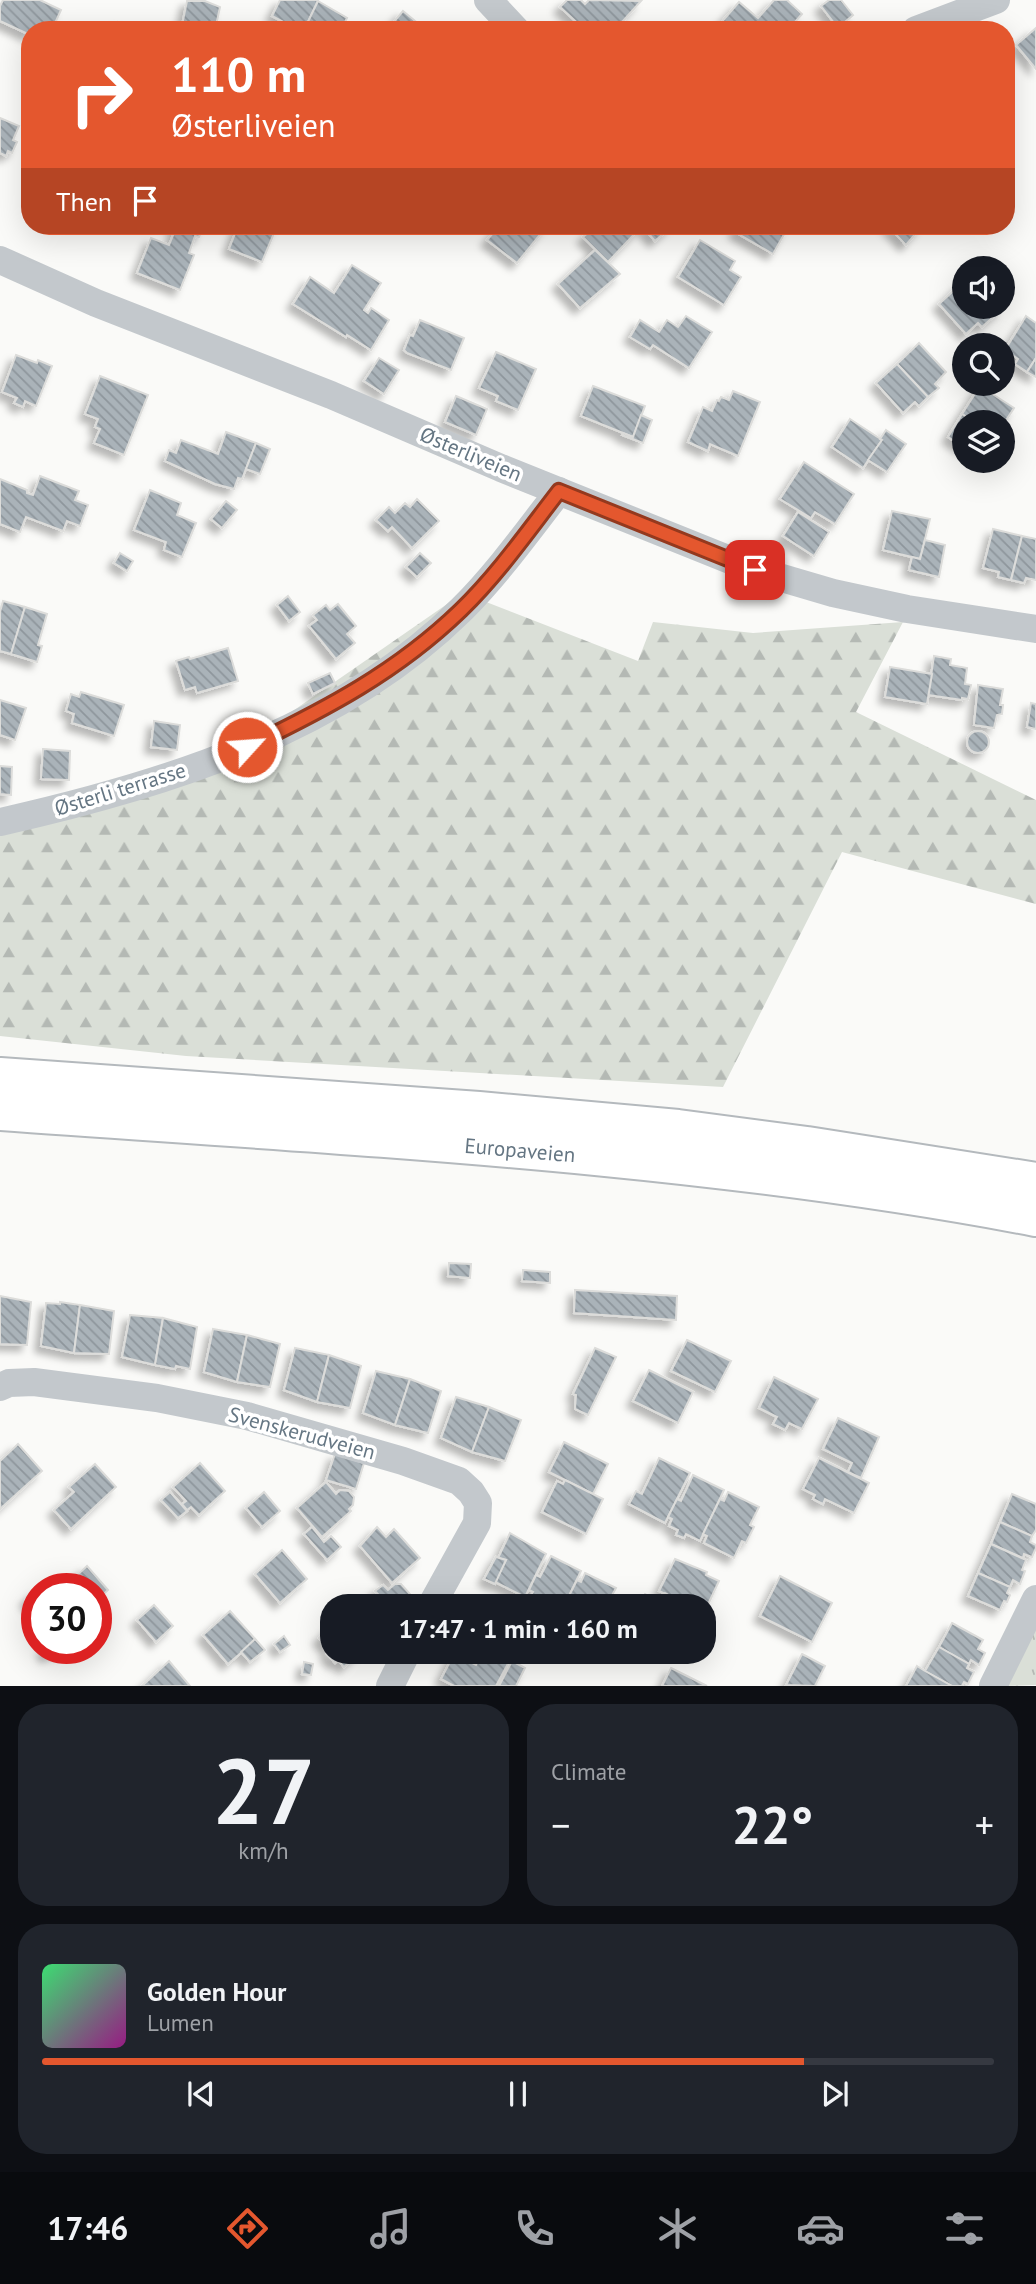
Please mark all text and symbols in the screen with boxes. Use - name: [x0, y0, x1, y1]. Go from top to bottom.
- text: 110 m: [171, 42, 306, 106]
- icon: right: [56, 49, 147, 140]
- text: Østerliveien: [171, 104, 336, 146]
- icon: arrive: [126, 182, 164, 220]
- text: Then: [56, 185, 112, 218]
- map controls: [952, 256, 1015, 473]
- button: sound: [952, 256, 1015, 319]
- button: search: [952, 333, 1015, 396]
- button: layers: [952, 410, 1015, 473]
- street label: Østerliveien: [416, 420, 526, 488]
- pin: [725, 540, 785, 600]
- icon: arrive: [736, 551, 774, 589]
- position arrow: [210, 710, 284, 784]
- street label: Østerli terrasse: [51, 756, 189, 822]
- street label: Europaveien: [463, 1132, 577, 1168]
- street label: Svenskerudveien: [226, 1400, 378, 1466]
- speed limit sign: 30: [21, 1573, 112, 1664]
- text: 17:47 · 1 min · 160 m: [398, 1612, 638, 1645]
- text: 27: [212, 1731, 315, 1849]
- text: Climate: [551, 1757, 626, 1786]
- text: 22°: [732, 1791, 813, 1858]
- text: −: [551, 1800, 570, 1849]
- text: +: [975, 1800, 994, 1849]
- text: km/h: [238, 1836, 289, 1865]
- text: Golden Hour: [147, 1975, 286, 2008]
- text: Lumen: [147, 2008, 214, 2037]
- icon: previous: [182, 2075, 220, 2113]
- icon: pause: [499, 2075, 537, 2113]
- icon: next: [816, 2075, 854, 2113]
- icon: directions: [223, 2204, 272, 2253]
- icon: music: [366, 2204, 415, 2253]
- icon: phone: [510, 2204, 559, 2253]
- icon: climate: [653, 2204, 702, 2253]
- icon: car: [796, 2204, 845, 2253]
- icon: filters: [940, 2204, 989, 2253]
- text: 17:46: [47, 2207, 128, 2249]

